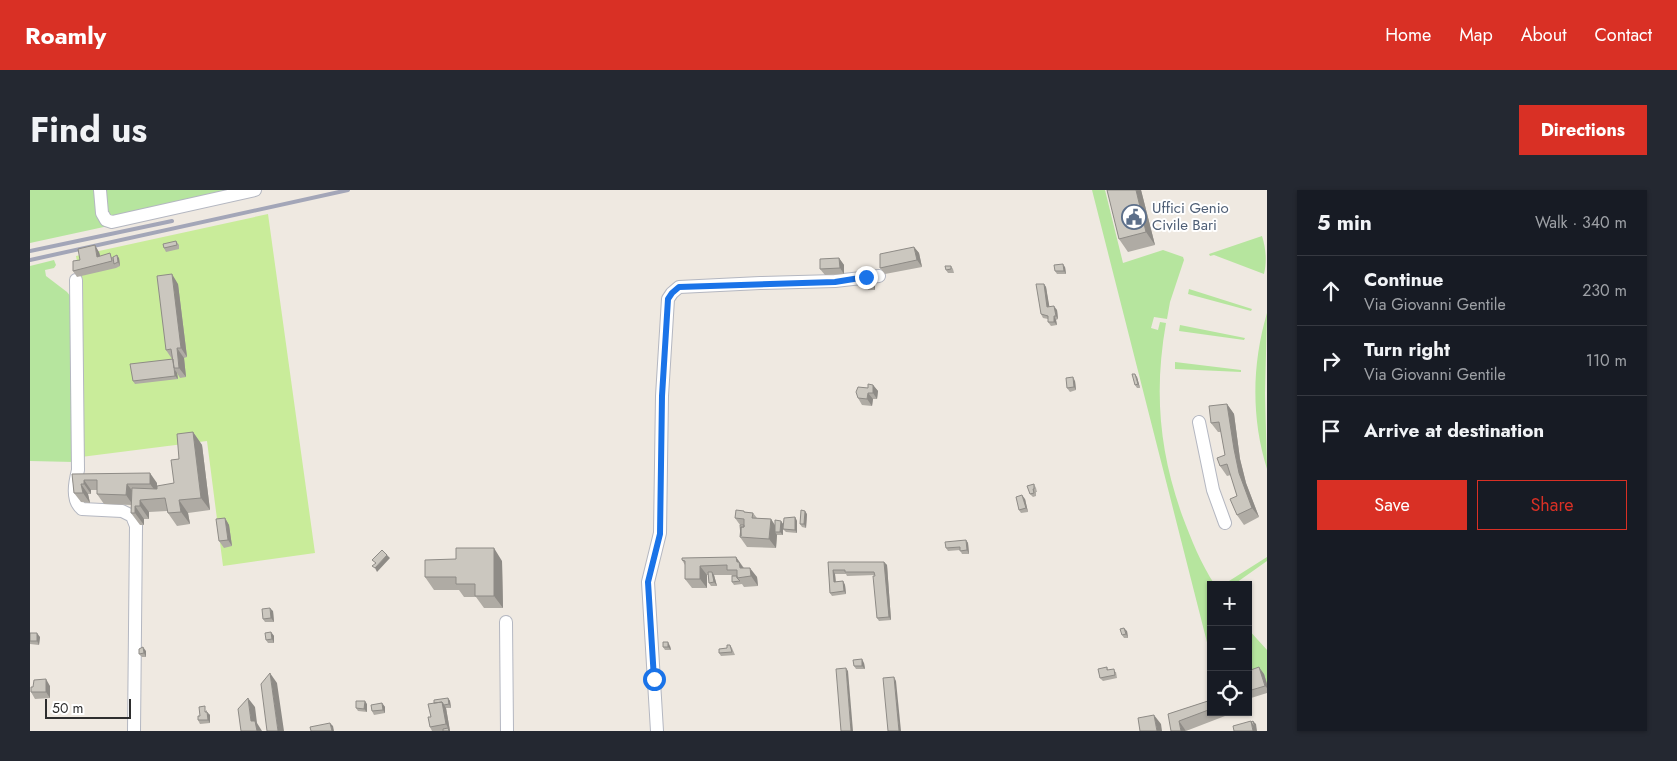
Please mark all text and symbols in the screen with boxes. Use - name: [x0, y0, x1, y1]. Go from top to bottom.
- text: Roamly: [25, 18, 106, 53]
- text: Home: [1385, 22, 1431, 48]
- text: Map: [1459, 22, 1493, 48]
- text: About: [1521, 22, 1566, 48]
- text: Contact: [1594, 22, 1652, 48]
- text: Find us: [30, 105, 147, 155]
- button: Directions: [1519, 105, 1647, 155]
- place label: Uffici Genio Civile Bari: [1152, 197, 1229, 236]
- public building icon: Uffici Genio Civile Bari: [1121, 204, 1147, 230]
- text: 5 min: [1317, 208, 1372, 238]
- text: Walk · 340 m: [1535, 211, 1627, 234]
- route end: [855, 266, 878, 289]
- text: Continue: [1364, 266, 1443, 293]
- icon: ahead: [1317, 277, 1345, 305]
- text: 230 m: [1582, 279, 1627, 302]
- text: Via Giovanni Gentile: [1364, 293, 1506, 316]
- text: Turn right: [1364, 336, 1450, 363]
- icon: right: [1317, 347, 1345, 375]
- text: 110 m: [1586, 349, 1627, 372]
- text: Via Giovanni Gentile: [1364, 363, 1506, 386]
- icon: arrive: [1317, 417, 1345, 445]
- text: Arrive at destination: [1364, 417, 1544, 444]
- button: Save: [1317, 480, 1467, 530]
- button: Share: [1477, 480, 1627, 530]
- map controls: [1207, 581, 1252, 716]
- button: +: [1207, 581, 1252, 626]
- button: −: [1207, 626, 1252, 671]
- route start: [643, 668, 666, 691]
- button: locate: [1207, 671, 1252, 716]
- scale bar: [45, 696, 131, 719]
- text: 50 m: [52, 698, 83, 718]

